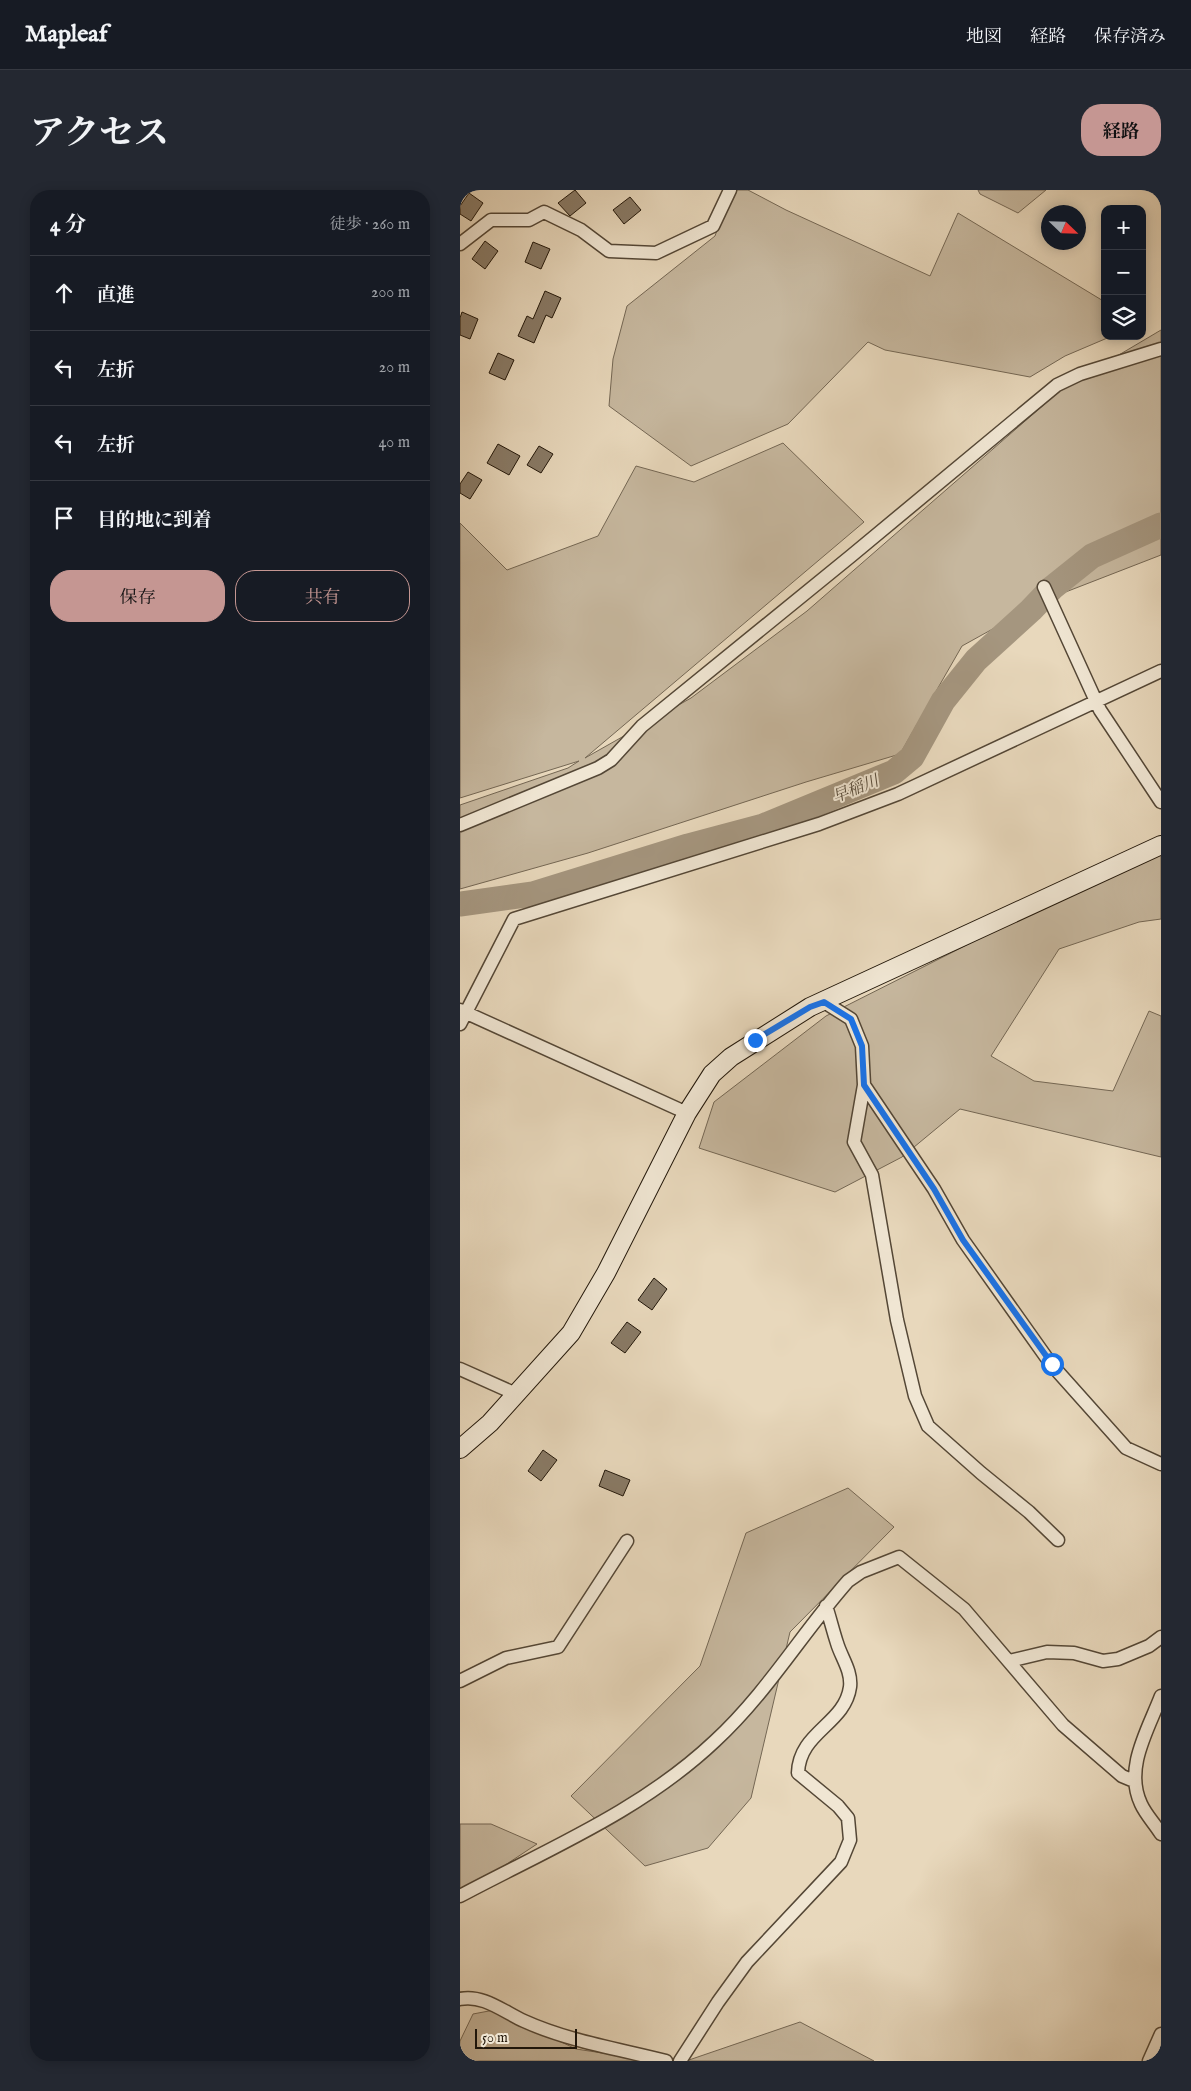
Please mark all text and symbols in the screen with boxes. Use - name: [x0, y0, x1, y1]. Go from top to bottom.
- text: Mapleaf: [25, 19, 107, 50]
- text: 地図: [966, 26, 1002, 49]
- text: 経路: [1030, 26, 1066, 49]
- text: 保存済み: [1094, 26, 1166, 49]
- button: 経路: [1081, 104, 1161, 156]
- text: アクセス: [30, 112, 169, 157]
- north arrow: [1041, 205, 1086, 250]
- map controls: [1101, 205, 1146, 340]
- button: +: [1101, 205, 1146, 250]
- text: 4 分: [50, 212, 86, 239]
- text: 徒歩 · 260 m: [330, 215, 410, 235]
- button: −: [1101, 250, 1146, 295]
- icon: ahead: [50, 279, 78, 307]
- text: 200 m: [371, 283, 410, 303]
- text: 直進: [97, 284, 135, 308]
- button: layers: [1101, 295, 1146, 340]
- icon: left: [50, 354, 78, 382]
- text: 20 m: [379, 358, 410, 378]
- text: 左折: [97, 359, 135, 383]
- icon: left: [50, 429, 78, 457]
- text: 40 m: [378, 433, 410, 453]
- text: 左折: [97, 434, 135, 458]
- icon: arrive: [50, 504, 78, 532]
- text: 目的地に到着: [97, 509, 211, 533]
- button: 保存: [50, 570, 225, 622]
- button: 共有: [235, 570, 410, 622]
- water label: 早稲川: [830, 771, 884, 808]
- route end: [744, 1029, 767, 1052]
- route start: [1041, 1353, 1064, 1376]
- scale bar: [475, 2026, 578, 2049]
- text: 50 m: [482, 2029, 508, 2047]

